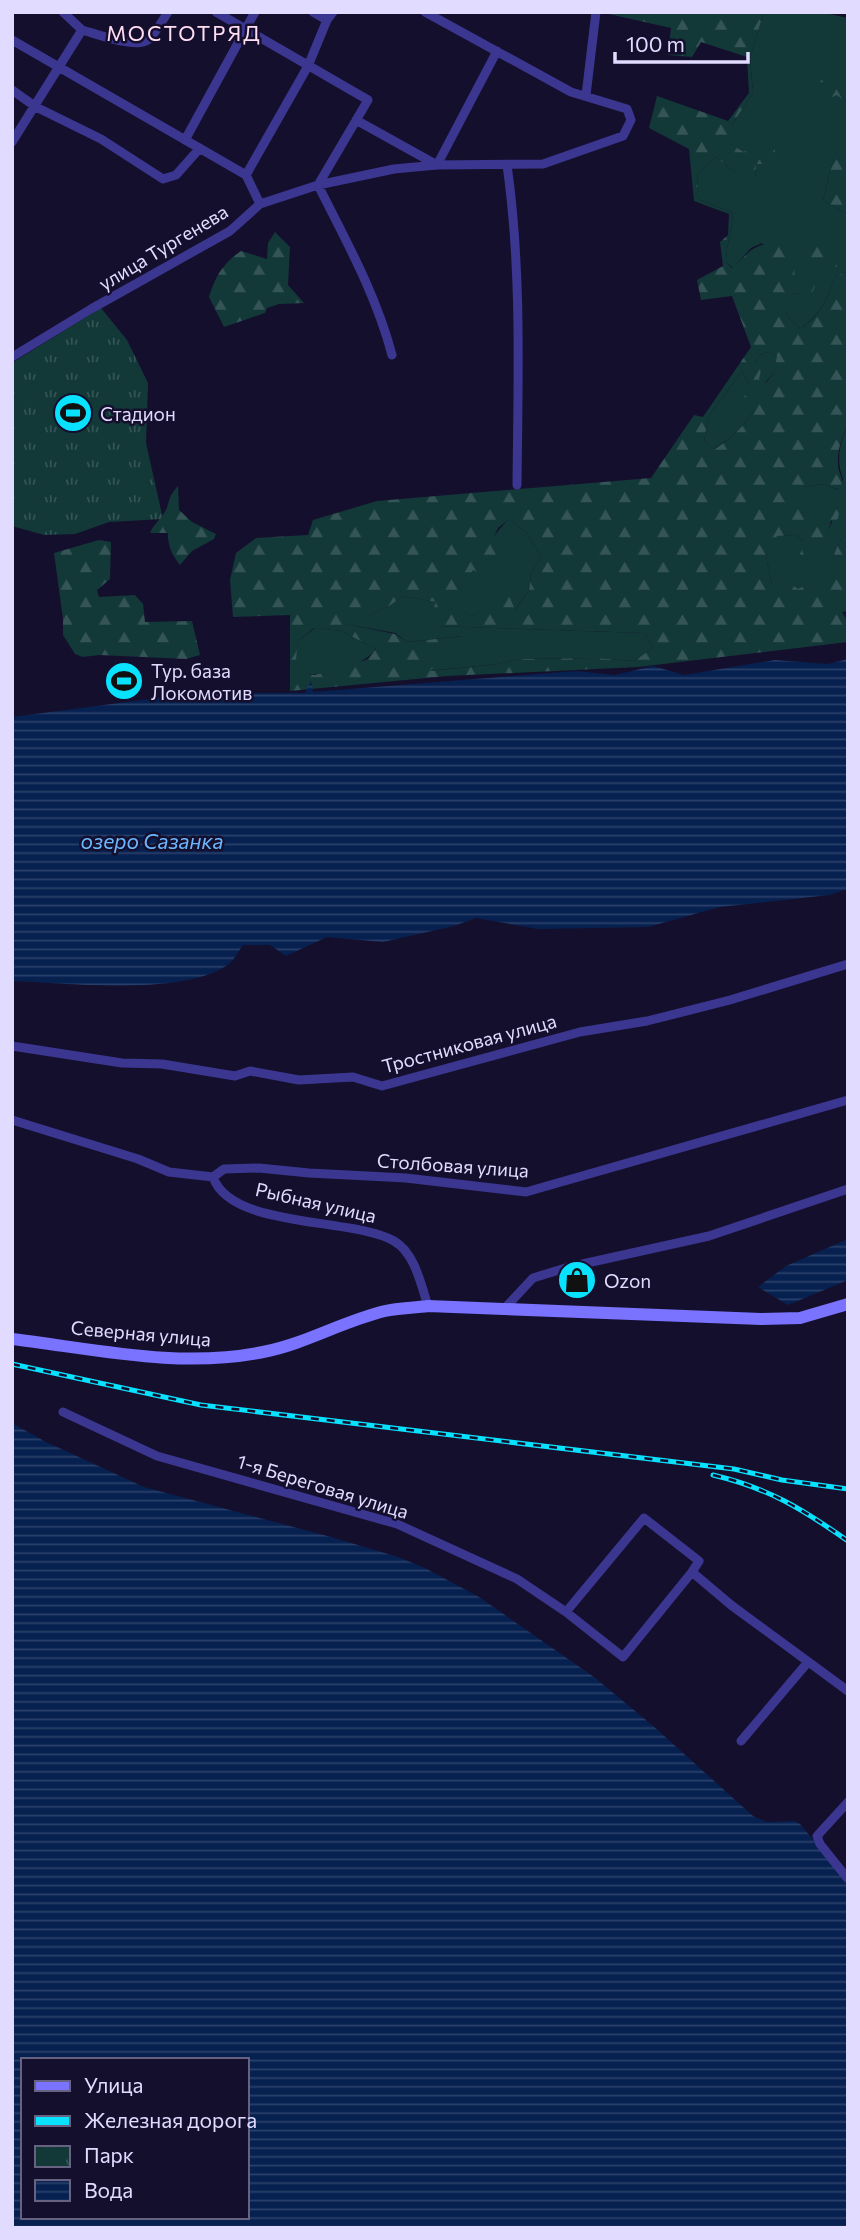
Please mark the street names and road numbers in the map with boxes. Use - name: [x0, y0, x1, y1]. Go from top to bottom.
- street label: улица Тургенева: [94, 199, 232, 295]
- street label: Тростниковая улица: [379, 1009, 559, 1077]
- street label: Столбовая улица: [376, 1148, 530, 1182]
- street label: Рыбная улица: [253, 1177, 379, 1227]
- street label: Северная улица: [70, 1315, 212, 1351]
- street label: 1-я Береговая улица: [235, 1449, 411, 1523]

